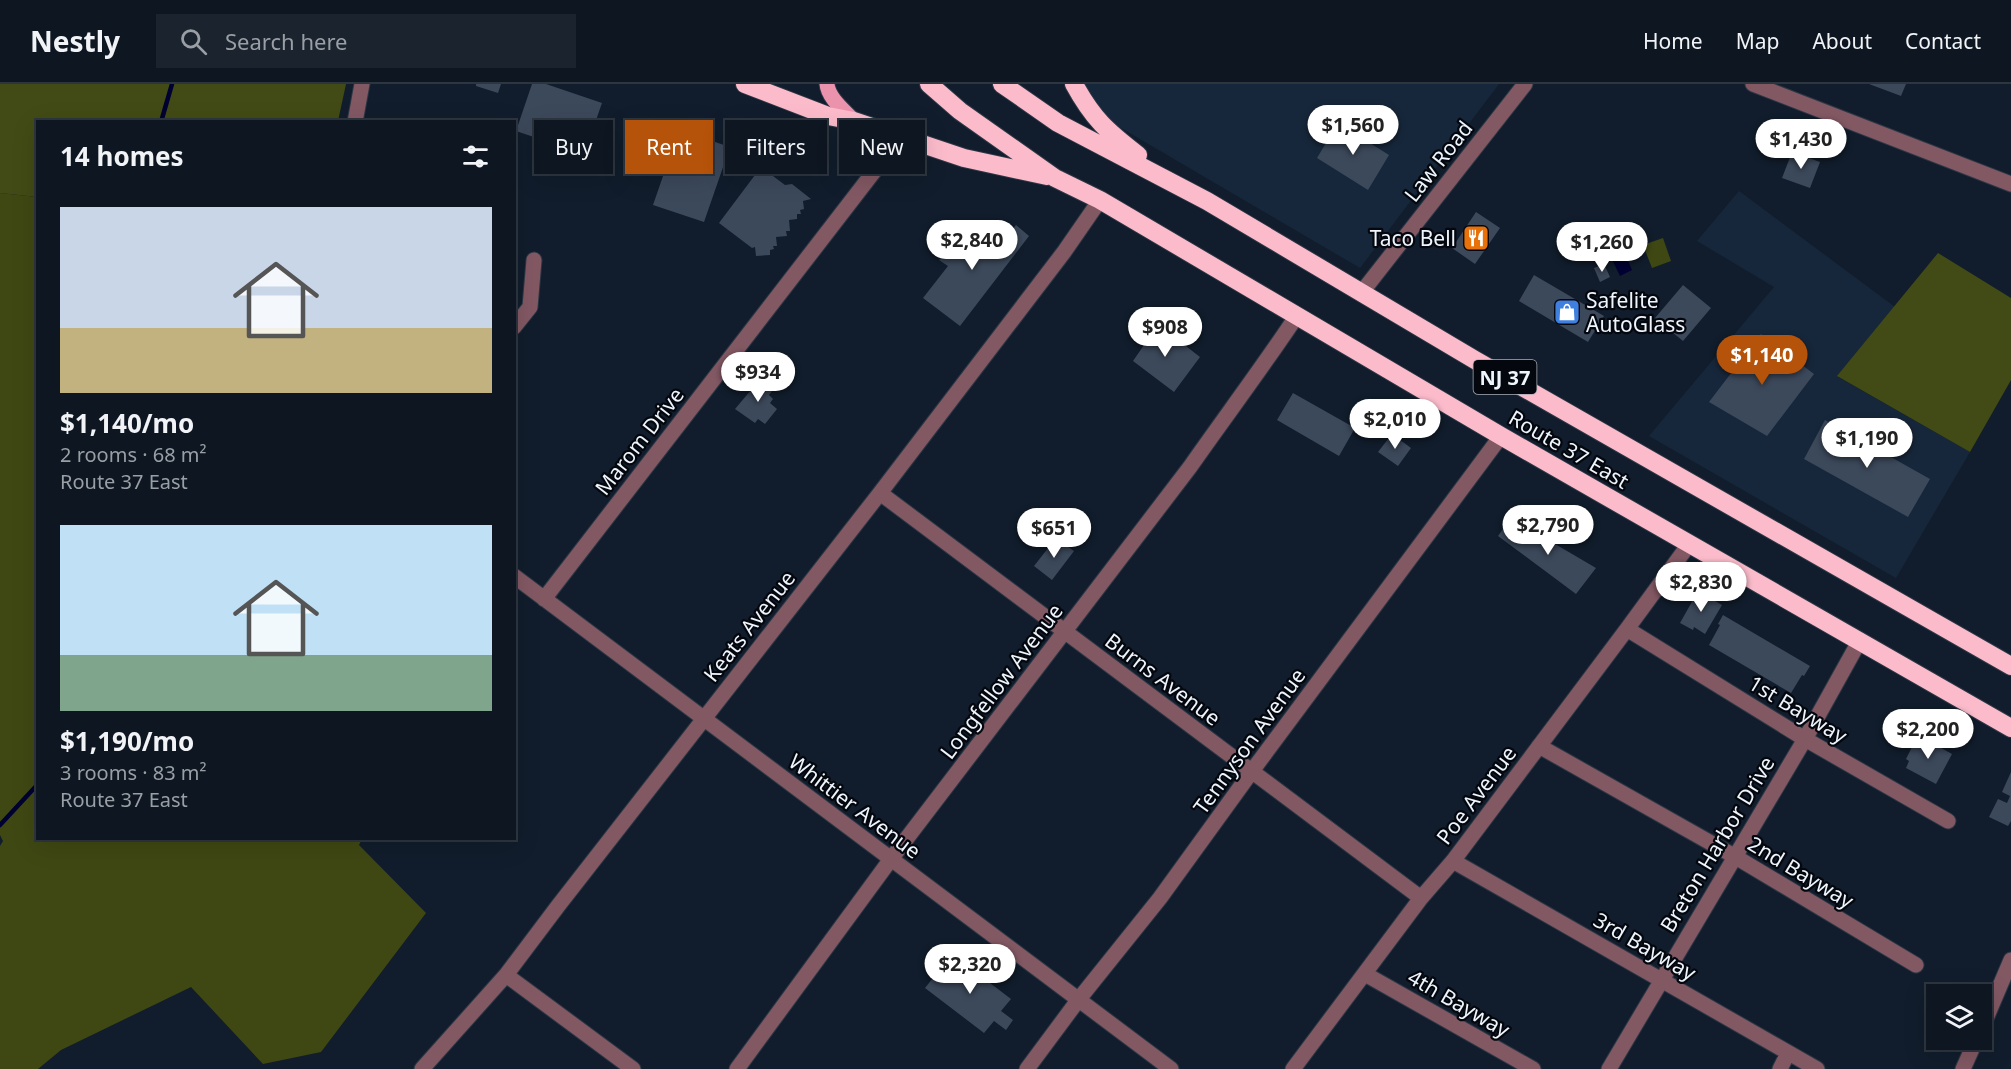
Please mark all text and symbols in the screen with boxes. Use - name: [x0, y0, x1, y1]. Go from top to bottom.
- search box: [156, 14, 576, 68]
- text: Nestly: [30, 22, 120, 60]
- icon: search: [177, 25, 210, 58]
- text: Search here: [225, 26, 347, 56]
- text: Home: [1643, 27, 1703, 55]
- text: Map: [1736, 27, 1779, 55]
- text: About: [1812, 27, 1872, 55]
- text: Contact: [1905, 27, 1981, 55]
- pin: $1,560: [1304, 105, 1402, 156]
- text: $1,560: [1322, 111, 1384, 138]
- street label: Law Road: [1398, 115, 1478, 207]
- pin: $1,430: [1752, 119, 1850, 170]
- chip: Buy: [534, 120, 613, 174]
- chip: Rent: [625, 120, 713, 174]
- chip: Filters: [725, 120, 827, 174]
- chip: New: [839, 120, 925, 174]
- text: $1,430: [1770, 125, 1832, 152]
- text: 14 homes: [60, 138, 184, 174]
- icon: filters: [459, 140, 492, 173]
- pin: $2,840: [923, 220, 1021, 271]
- pin: $1,260: [1553, 222, 1651, 273]
- restaurant icon: Taco Bell: [1461, 223, 1491, 253]
- place label: Taco Bell: [1370, 224, 1456, 252]
- text: $2,840: [941, 226, 1003, 253]
- text: $1,260: [1571, 228, 1633, 255]
- icon: home: [222, 246, 330, 354]
- place label: Safelite AutoGlass: [1586, 286, 1685, 338]
- shop icon: Safelite AutoGlass: [1552, 297, 1582, 327]
- pin: $908: [1129, 307, 1201, 358]
- text: $908: [1142, 313, 1188, 340]
- pin: $1,140: [1713, 335, 1811, 386]
- text: $1,140: [1731, 341, 1793, 368]
- pin: $934: [722, 352, 794, 403]
- text: $934: [735, 358, 781, 385]
- road number: NJ 37: [1474, 360, 1537, 394]
- street label: Marom Drive: [588, 382, 690, 500]
- pin: $2,010: [1346, 399, 1444, 450]
- street label: Route 37 East: [1504, 403, 1634, 495]
- text: $1,140/mo: [60, 405, 194, 441]
- text: $2,010: [1364, 405, 1426, 432]
- pin: $1,190: [1818, 418, 1916, 469]
- text: $1,190: [1836, 424, 1898, 451]
- text: 2 rooms · 68 m²: [60, 441, 207, 468]
- text: Route 37 East: [60, 468, 188, 495]
- pin: $2,790: [1499, 505, 1597, 556]
- pin: $651: [1018, 508, 1090, 559]
- text: $2,790: [1517, 511, 1579, 538]
- text: $651: [1031, 514, 1077, 541]
- pin: $2,830: [1652, 562, 1750, 613]
- icon: home: [222, 564, 330, 672]
- street label: Keats Avenue: [697, 565, 801, 687]
- text: $2,830: [1670, 568, 1732, 595]
- street label: Longfellow Avenue: [933, 598, 1069, 764]
- street label: Burns Avenue: [1100, 626, 1226, 732]
- street label: Tennyson Avenue: [1187, 663, 1311, 819]
- street label: 1st Bayway: [1744, 669, 1853, 750]
- pin: $2,200: [1879, 709, 1977, 760]
- text: $2,200: [1897, 715, 1959, 742]
- text: $1,190/mo: [60, 723, 194, 759]
- street label: Poe Avenue: [1430, 740, 1522, 850]
- street label: Whittier Avenue: [783, 747, 927, 865]
- street label: Breton Harbor Drive: [1653, 751, 1781, 937]
- text: 3 rooms · 83 m²: [60, 759, 207, 786]
- text: Route 37 East: [60, 786, 188, 813]
- street label: 2nd Bayway: [1743, 829, 1859, 915]
- street label: 3rd Bayway: [1589, 905, 1702, 987]
- pin: $2,320: [921, 944, 1019, 995]
- text: $2,320: [939, 950, 1001, 977]
- street label: 4th Bayway: [1403, 963, 1515, 1044]
- map controls: [1926, 984, 1992, 1050]
- button: layers: [1926, 984, 1992, 1050]

